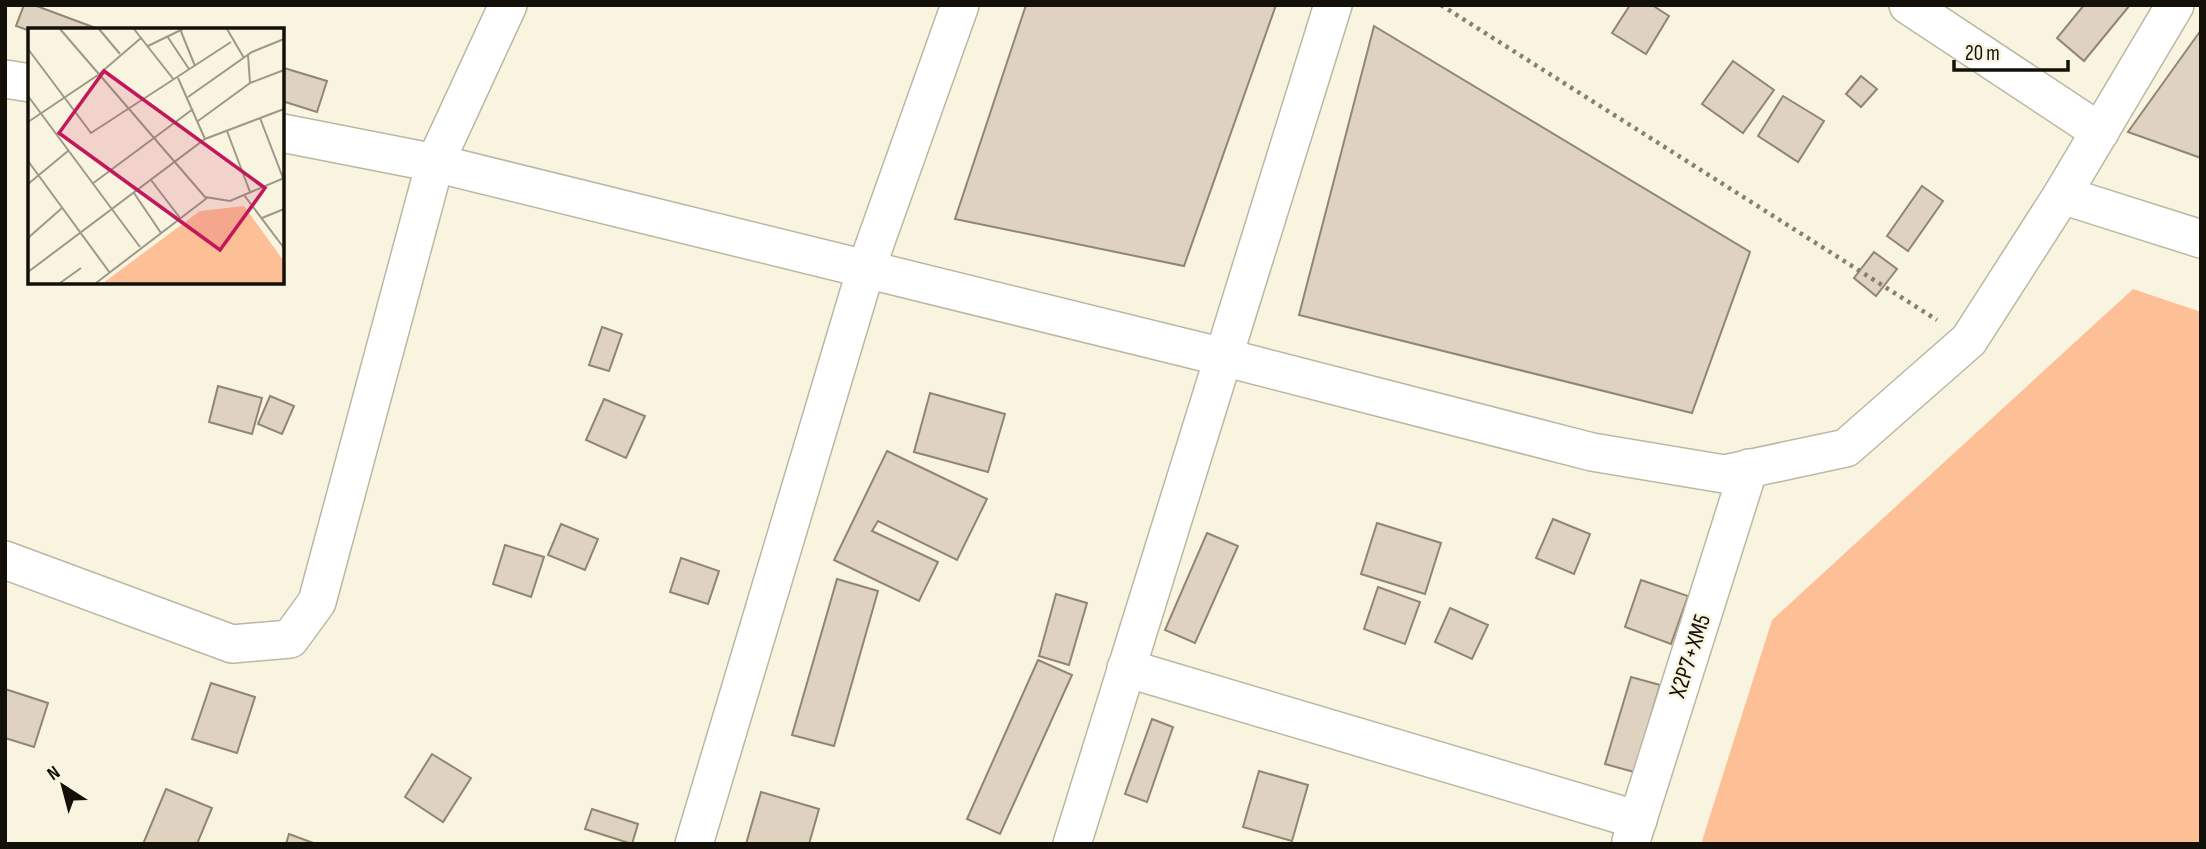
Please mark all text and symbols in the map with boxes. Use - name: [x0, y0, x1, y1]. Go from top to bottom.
- inset map: [28, 28, 284, 284]
- scale bar: [1954, 28, 2068, 72]
- text: 20 m: [1965, 41, 2000, 66]
- street label: X2P7+XM5: [1663, 610, 1717, 702]
- north arrow: [28, 751, 98, 821]
- text: N: [43, 761, 65, 786]

